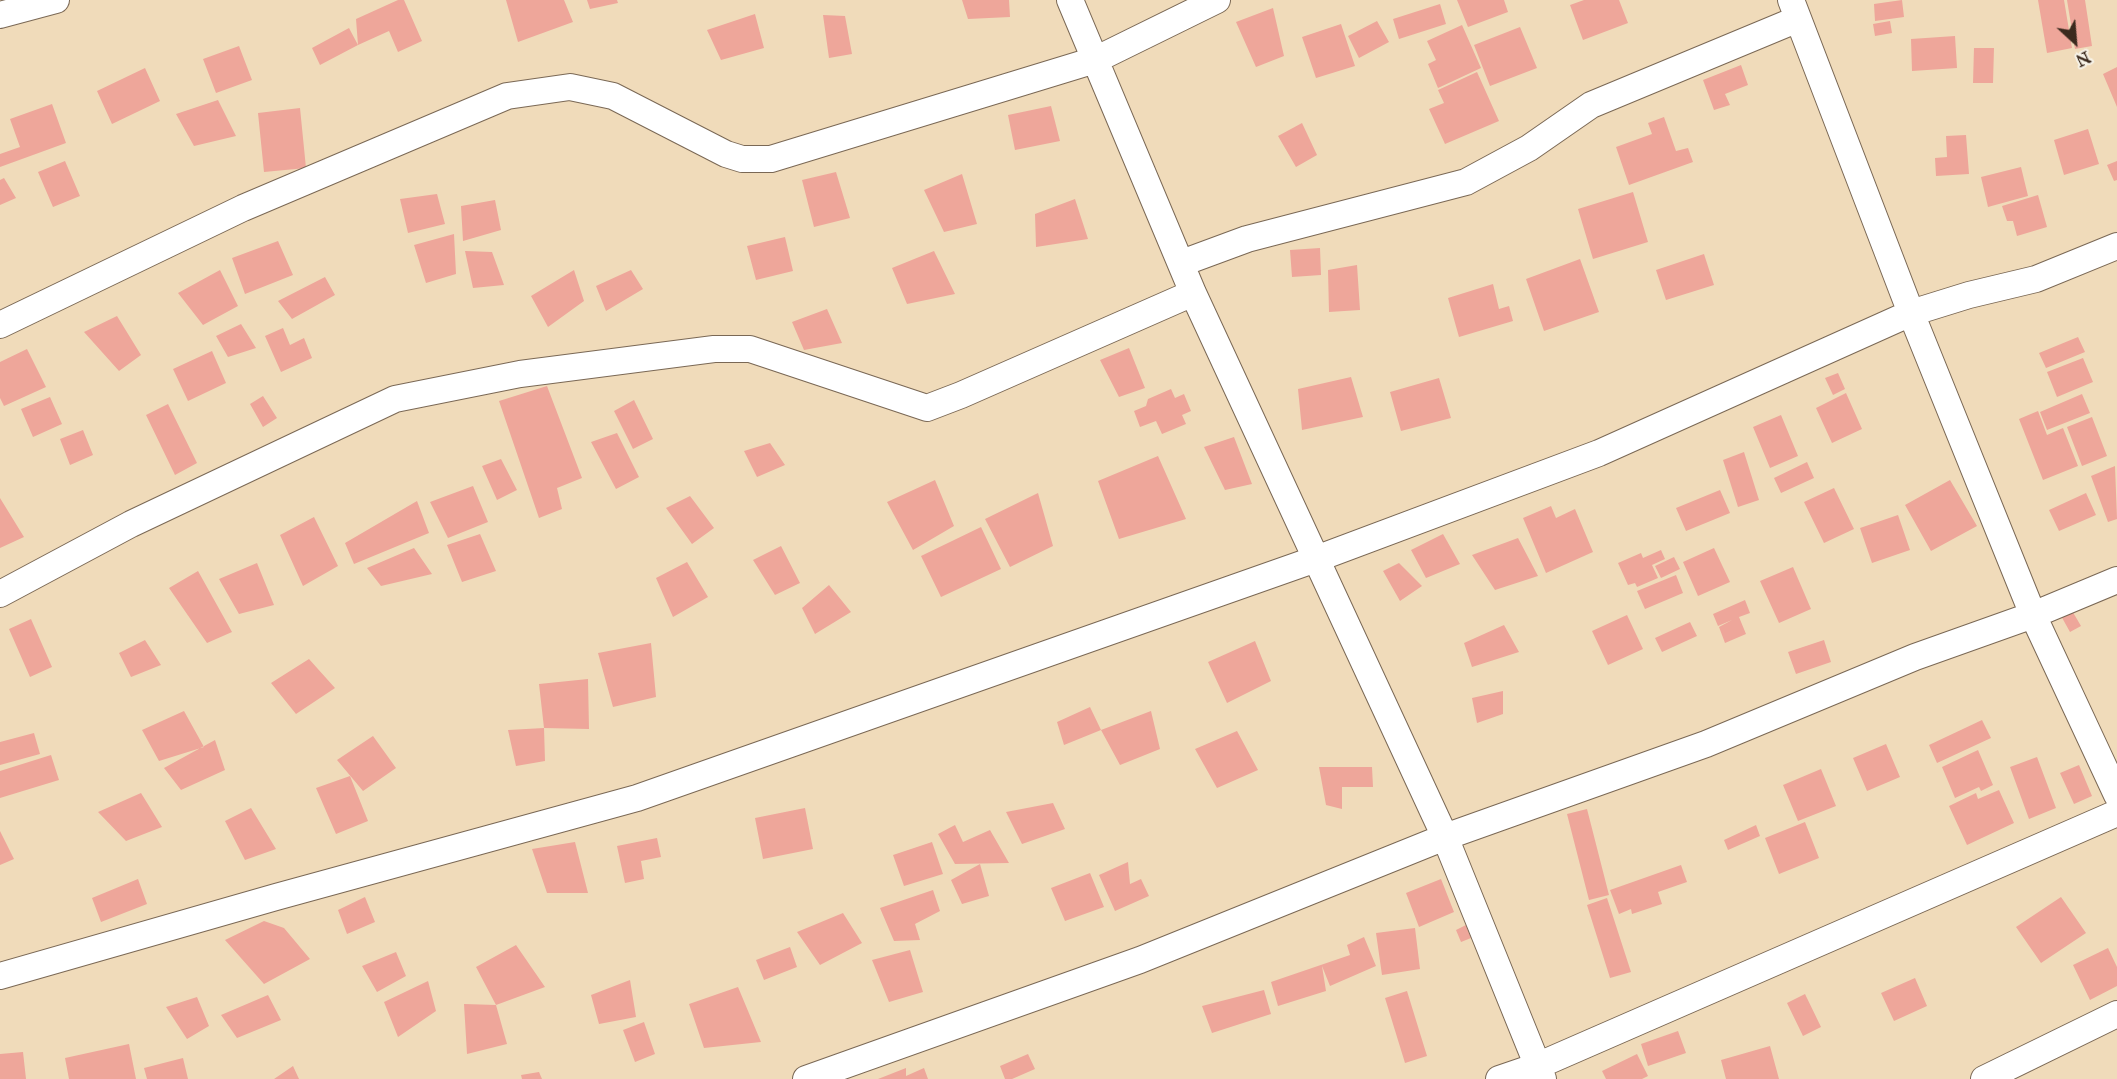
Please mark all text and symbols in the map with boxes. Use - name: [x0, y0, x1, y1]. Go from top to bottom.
- north arrow: [2045, 12, 2105, 72]
- text: N: [2073, 47, 2093, 70]

